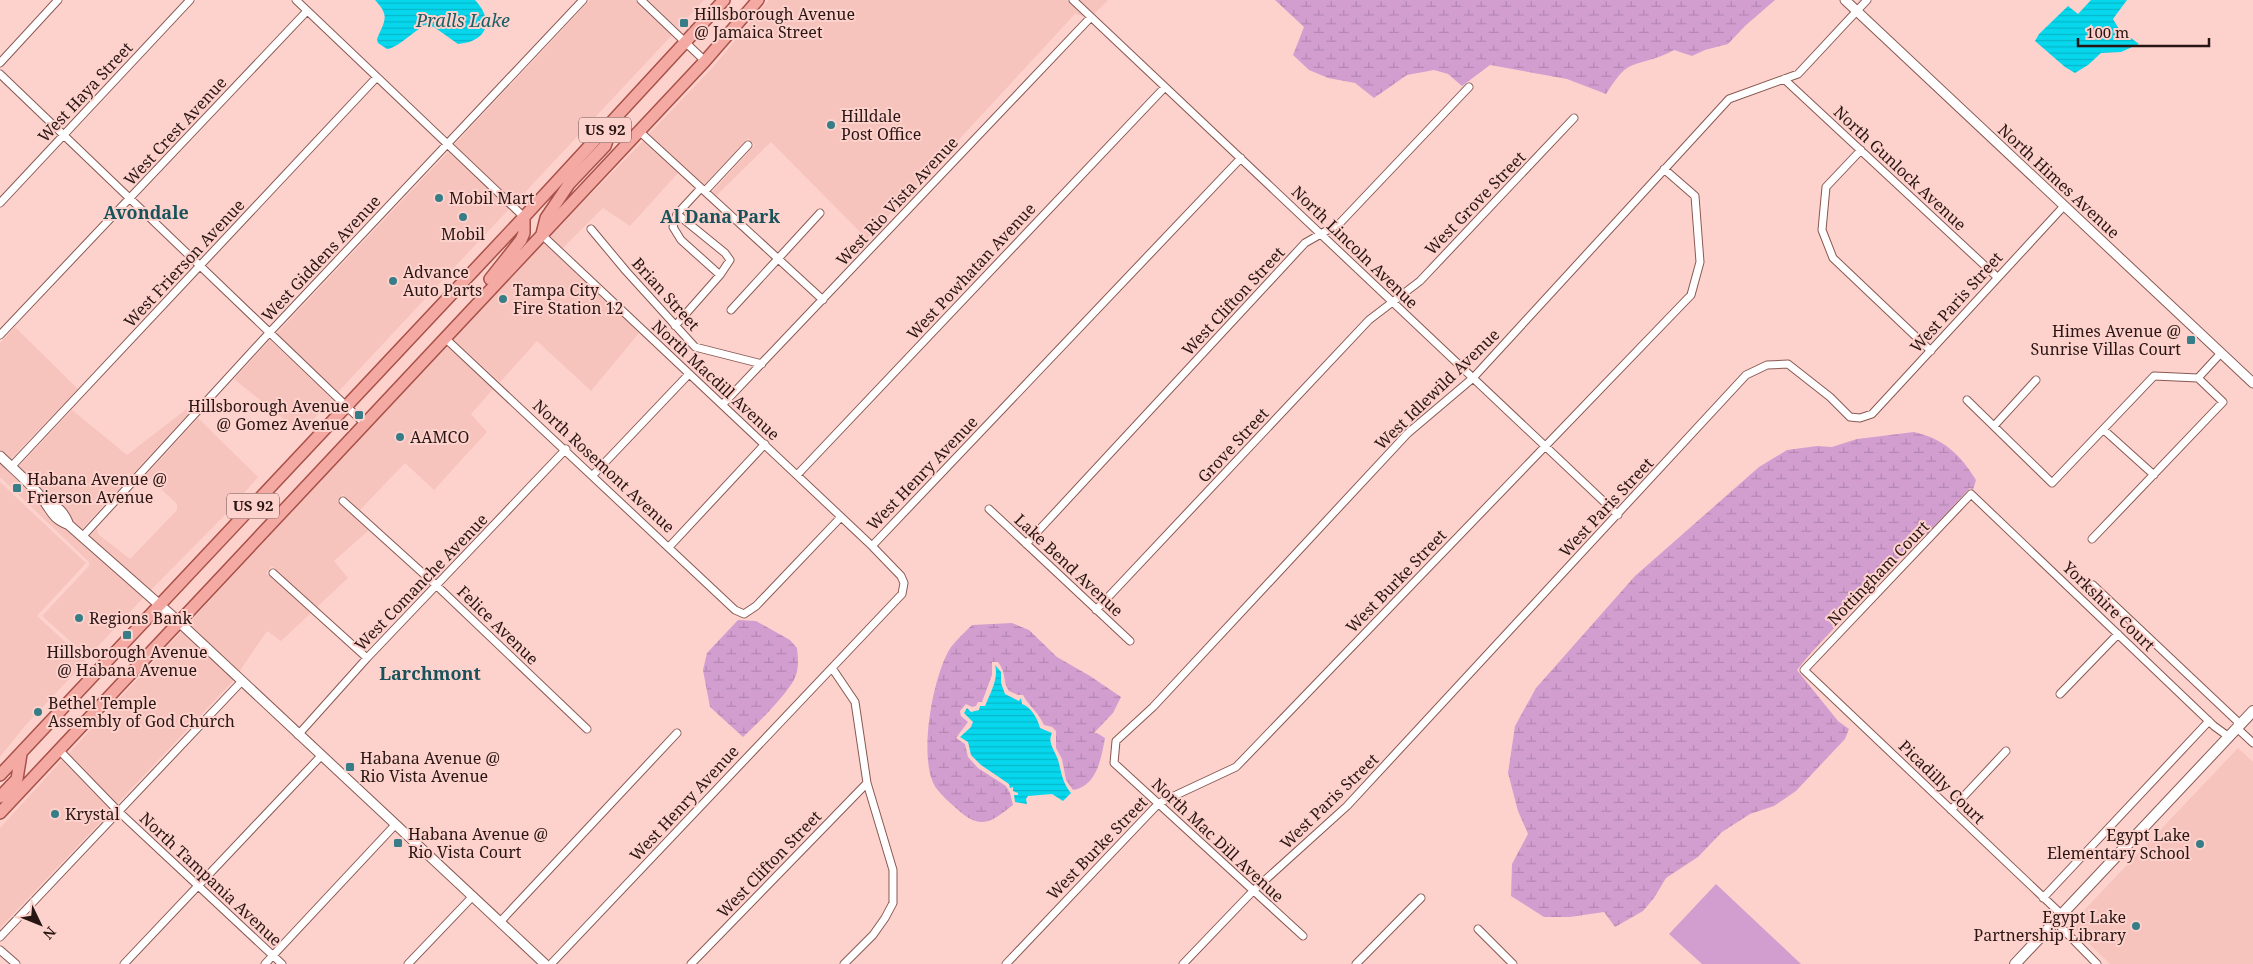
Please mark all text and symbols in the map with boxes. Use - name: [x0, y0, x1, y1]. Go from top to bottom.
- place label: Hillsborough Avenue @ Jamaica Street: [694, 3, 855, 43]
- water label: Pralls Lake: [415, 8, 510, 32]
- scale bar: [2078, 15, 2209, 47]
- marker: Hillsborough Avenue @ Jamaica Street: [678, 17, 690, 29]
- text: 100 m: [2086, 22, 2129, 42]
- street label: West Haya Street: [33, 37, 137, 147]
- street label: West Crest Avenue: [119, 72, 231, 190]
- street label: North Gunlock Avenue: [1829, 101, 1971, 235]
- place label: Hilldale Post Office: [841, 105, 921, 145]
- road number: US 92: [579, 118, 631, 142]
- marker: Hilldale Post Office: [825, 119, 837, 131]
- street label: North Himes Avenue: [1993, 119, 2125, 243]
- street label: West Rio Vista Avenue: [831, 132, 963, 270]
- street label: West Grove Street: [1420, 146, 1530, 260]
- street label: North Lincoln Avenue: [1287, 181, 1423, 313]
- place label: Mobil Mart: [449, 187, 535, 209]
- street label: West Giddens Avenue: [257, 190, 385, 326]
- marker: Mobil Mart: [433, 192, 445, 204]
- street label: West Frierson Avenue: [119, 194, 249, 332]
- street label: West Powhatan Avenue: [902, 198, 1040, 344]
- district label: Avondale: [103, 200, 189, 224]
- district label: Al Dana Park: [660, 204, 780, 228]
- marker: Mobil: [457, 211, 469, 223]
- place label: Mobil: [441, 223, 485, 245]
- street label: West Clifton Street: [1177, 242, 1289, 360]
- street label: West Paris Street: [1905, 247, 2007, 357]
- street label: Brian Street: [627, 253, 705, 336]
- place label: Advance Auto Parts: [403, 261, 482, 301]
- marker: Advance Auto Parts: [387, 275, 399, 287]
- place label: Tampa City Fire Station 12: [513, 279, 624, 319]
- marker: Tampa City Fire Station 12: [497, 293, 509, 305]
- street label: North Macdill Avenue: [647, 315, 785, 445]
- place label: Himes Avenue @ Sunrise Villas Court: [2031, 320, 2181, 360]
- street label: West Idlewild Avenue: [1370, 324, 1504, 454]
- marker: Himes Avenue @ Sunrise Villas Court: [2185, 334, 2197, 346]
- street label: North Rosemont Avenue: [528, 394, 680, 538]
- place label: Hillsborough Avenue @ Gomez Avenue: [188, 395, 349, 435]
- street label: Grove Street: [1193, 403, 1274, 487]
- marker: Hillsborough Avenue @ Gomez Avenue: [353, 409, 365, 421]
- street label: West Henry Avenue: [862, 411, 982, 535]
- place label: AAMCO: [410, 426, 469, 448]
- marker: AAMCO: [394, 431, 406, 443]
- street label: West Paris Street: [1554, 452, 1658, 562]
- place label: Habana Avenue @ Frierson Avenue: [27, 468, 167, 508]
- marker: Habana Avenue @ Frierson Avenue: [11, 482, 23, 494]
- road number: US 92: [227, 494, 279, 518]
- street label: West Comanche Avenue: [350, 509, 492, 655]
- street label: Lake Bend Avenue: [1010, 509, 1128, 621]
- street label: Nottingham Court: [1822, 516, 1934, 630]
- street label: West Burke Street: [1341, 524, 1451, 638]
- street label: Yorkshire Court: [2057, 556, 2160, 656]
- street label: Felice Avenue: [453, 581, 543, 669]
- place label: Regions Bank: [89, 607, 193, 629]
- marker: Regions Bank: [73, 612, 85, 624]
- marker: Hillsborough Avenue @ Habana Avenue: [121, 629, 133, 641]
- place label: Hillsborough Avenue @ Habana Avenue: [46, 641, 208, 681]
- district label: Larchmont: [379, 661, 481, 685]
- place label: Bethel Temple Assembly of God Church: [48, 692, 235, 732]
- marker: Bethel Temple Assembly of God Church: [32, 706, 44, 718]
- street label: Picadilly Court: [1894, 735, 1990, 829]
- street label: West Henry Avenue: [625, 740, 743, 866]
- place label: Habana Avenue @ Rio Vista Avenue: [360, 747, 500, 787]
- street label: West Paris Street: [1275, 748, 1383, 854]
- marker: Habana Avenue @ Rio Vista Avenue: [344, 761, 356, 773]
- street label: North Mac Dill Avenue: [1147, 773, 1289, 907]
- street label: West Burke Street: [1042, 791, 1152, 905]
- place label: Krystal: [65, 803, 120, 825]
- street label: West Clifton Street: [712, 805, 826, 922]
- street label: North Tampania Avenue: [135, 807, 287, 951]
- marker: Krystal: [49, 808, 61, 820]
- place label: Habana Avenue @ Rio Vista Court: [408, 823, 548, 863]
- place label: Egypt Lake Elementary School: [2047, 824, 2190, 864]
- marker: Habana Avenue @ Rio Vista Court: [392, 837, 404, 849]
- marker: Egypt Lake Elementary School: [2194, 838, 2206, 850]
- north arrow: [15, 899, 65, 949]
- place label: Egypt Lake Partnership Library: [1974, 906, 2127, 946]
- marker: Egypt Lake Partnership Library: [2130, 920, 2142, 932]
- text: N: [39, 923, 61, 944]

